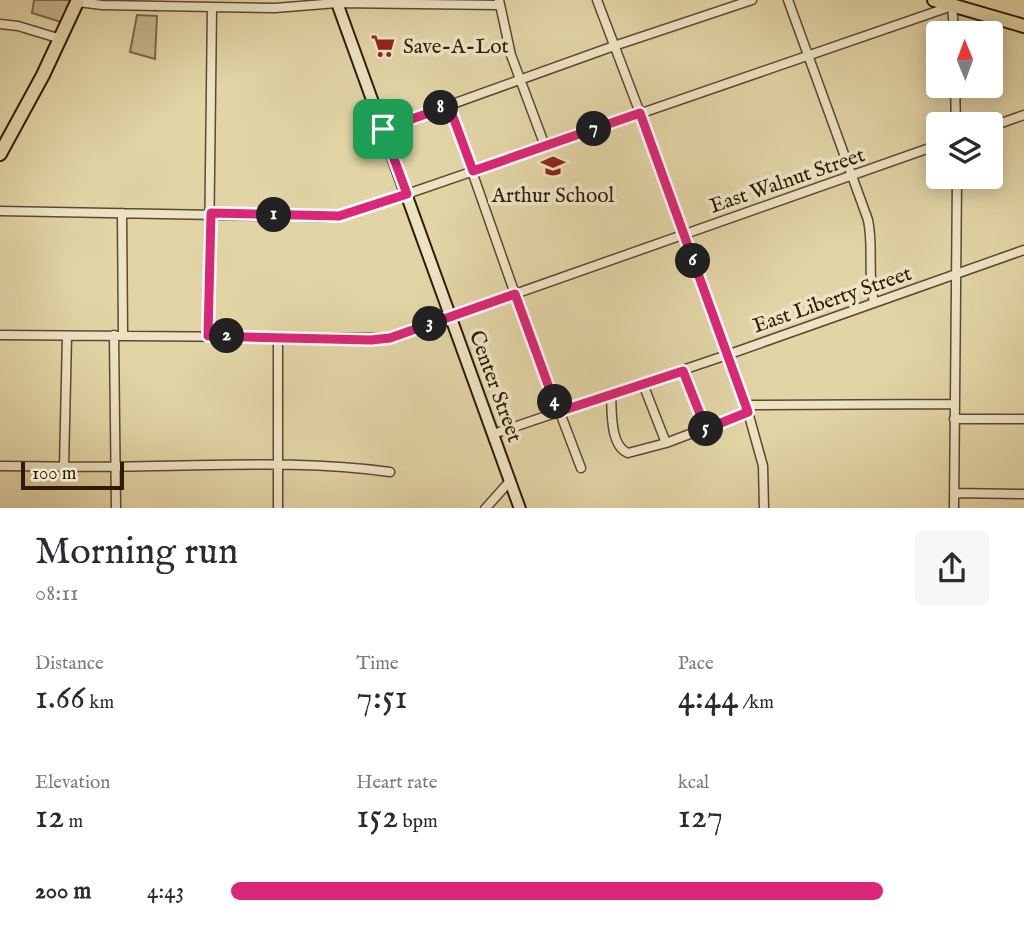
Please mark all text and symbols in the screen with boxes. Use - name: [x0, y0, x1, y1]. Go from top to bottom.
- north arrow: [926, 21, 1003, 98]
- map controls: [926, 21, 1003, 189]
- supermarket icon: Save-A-Lot: [369, 32, 397, 60]
- place label: Save-A-Lot: [403, 34, 509, 61]
- pin: 8: [424, 90, 458, 126]
- text: 8: [437, 95, 444, 119]
- pin: [353, 99, 413, 159]
- icon: arrive: [364, 110, 402, 148]
- pin: 7: [576, 111, 612, 146]
- button: layers: [926, 112, 1003, 189]
- text: 7: [589, 116, 598, 140]
- street label: East Walnut Street: [706, 142, 869, 221]
- school or university icon: Arthur School: [539, 152, 567, 180]
- place label: Arthur School: [491, 183, 615, 210]
- pin: 1: [256, 198, 292, 232]
- text: 1: [270, 202, 277, 226]
- pin: 6: [676, 244, 710, 278]
- text: 6: [688, 248, 697, 272]
- street label: East Liberty Street: [750, 261, 915, 340]
- pin: 3: [412, 306, 448, 342]
- text: 3: [426, 311, 433, 335]
- pin: 2: [210, 318, 244, 354]
- text: 2: [222, 323, 231, 347]
- street label: Center Street: [462, 327, 527, 446]
- pin: 4: [538, 384, 572, 420]
- text: 4: [550, 389, 559, 413]
- pin: 5: [688, 412, 724, 446]
- text: 5: [702, 416, 709, 440]
- scale bar: [21, 460, 124, 491]
- text: 100 m: [32, 462, 76, 486]
- text: Morning run: [35, 529, 238, 577]
- button: share: [915, 531, 989, 605]
- text: 08:11: [35, 579, 79, 608]
- text: Distance: [35, 652, 104, 676]
- text: Time: [356, 652, 399, 676]
- text: Pace: [678, 652, 714, 676]
- text: 1.66: [35, 676, 85, 721]
- text: 7:51: [356, 676, 408, 721]
- text: 4:44: [678, 676, 738, 721]
- text: km: [85, 691, 114, 715]
- text: /km: [738, 691, 774, 715]
- text: Elevation: [35, 771, 110, 795]
- text: Heart rate: [356, 771, 437, 795]
- text: kcal: [678, 771, 709, 795]
- text: 12: [35, 795, 64, 840]
- text: 152: [356, 795, 398, 840]
- text: 127: [678, 795, 723, 840]
- text: m: [64, 810, 83, 834]
- text: bpm: [398, 810, 438, 834]
- text: 200 m: [35, 877, 91, 906]
- text: 4:43: [147, 877, 184, 906]

